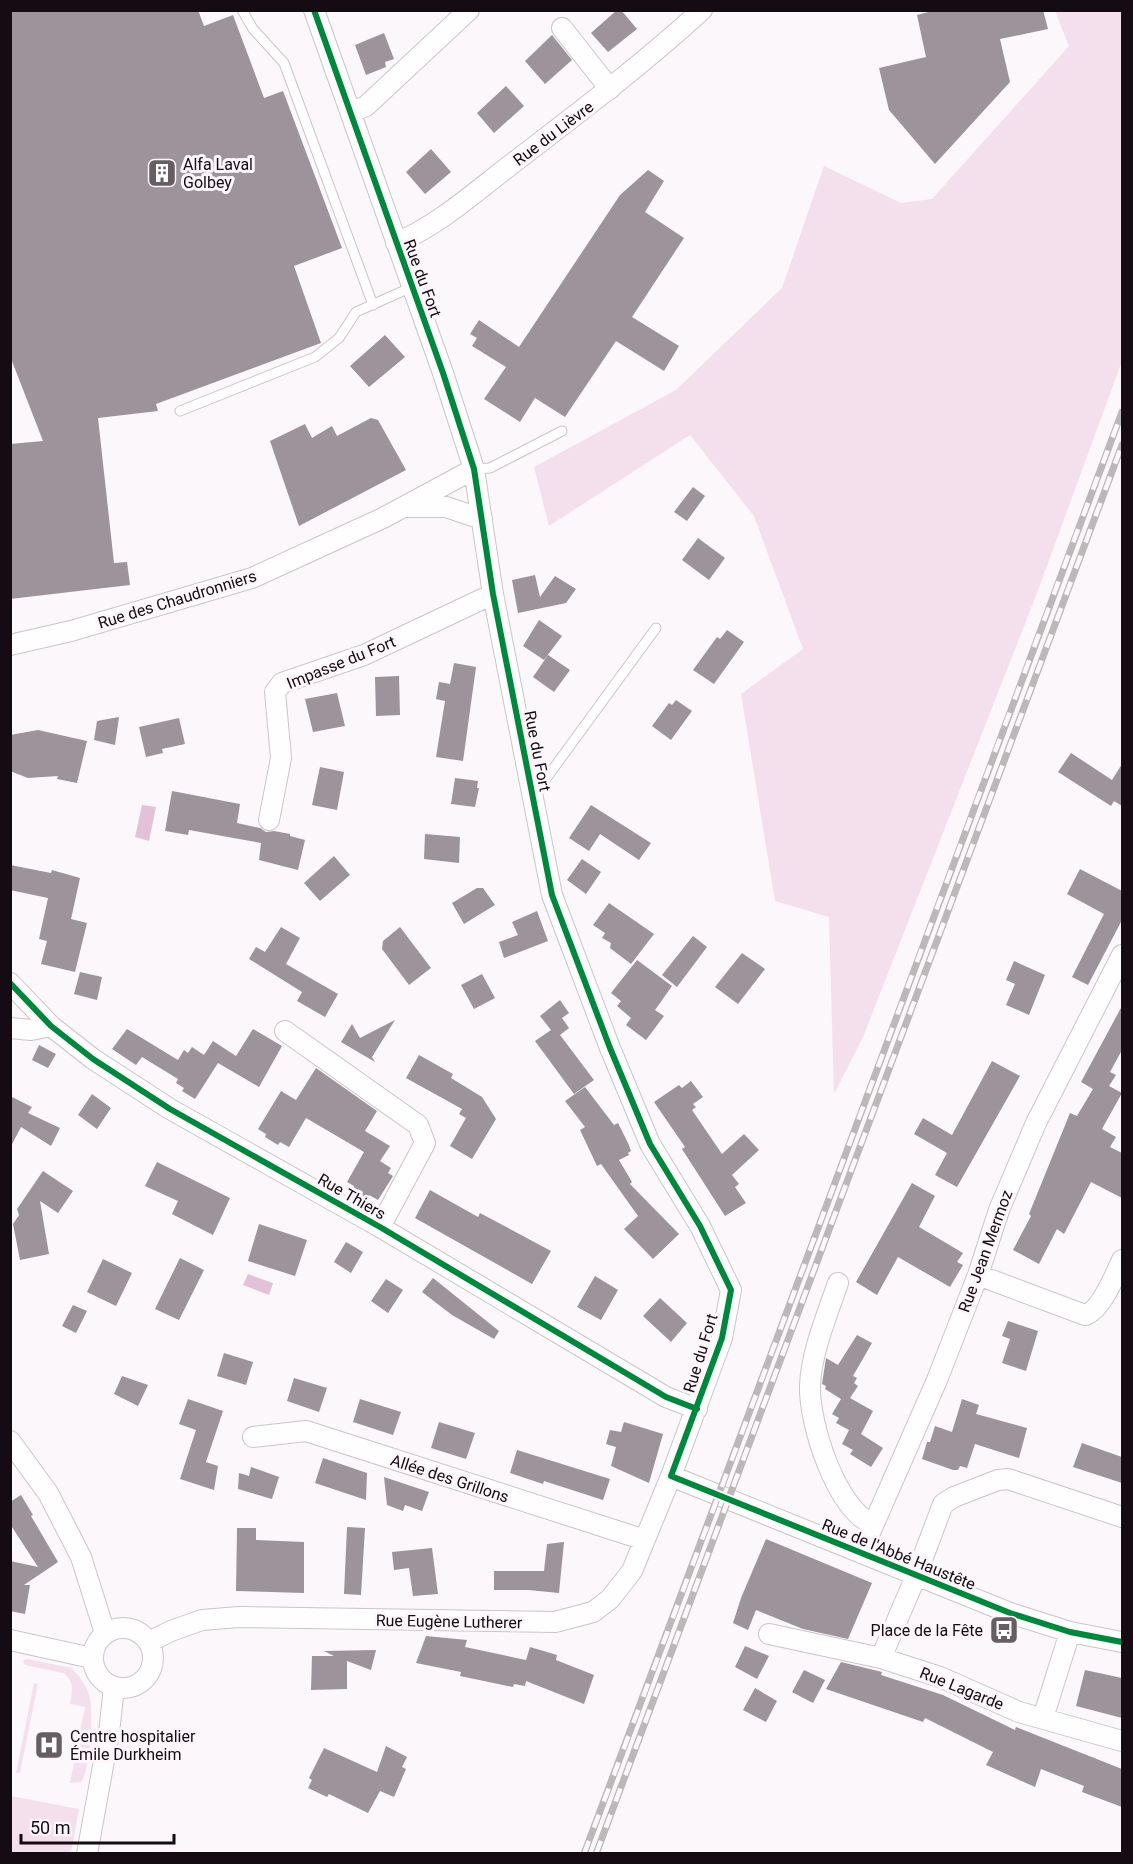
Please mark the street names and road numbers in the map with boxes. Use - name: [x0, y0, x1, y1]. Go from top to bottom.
- street label: Rue du Lièvre: [510, 97, 597, 170]
- street label: Rue du Fort: [400, 236, 445, 320]
- street label: Rue des Chaudronniers: [96, 566, 259, 633]
- street label: Impasse du Fort: [284, 632, 398, 693]
- street label: Rue du Fort: [520, 709, 555, 793]
- street label: Rue Thiers: [314, 1169, 389, 1223]
- street label: Rue Jean Mermoz: [955, 1187, 1016, 1315]
- street label: Rue du Fort: [679, 1311, 722, 1395]
- street label: Allée des Grillons: [388, 1450, 511, 1507]
- street label: Rue de l'Abbé Haustête: [819, 1515, 978, 1594]
- street label: Rue Eugène Lutherer: [376, 1611, 523, 1632]
- street label: Rue Lagarde: [917, 1663, 1007, 1714]

